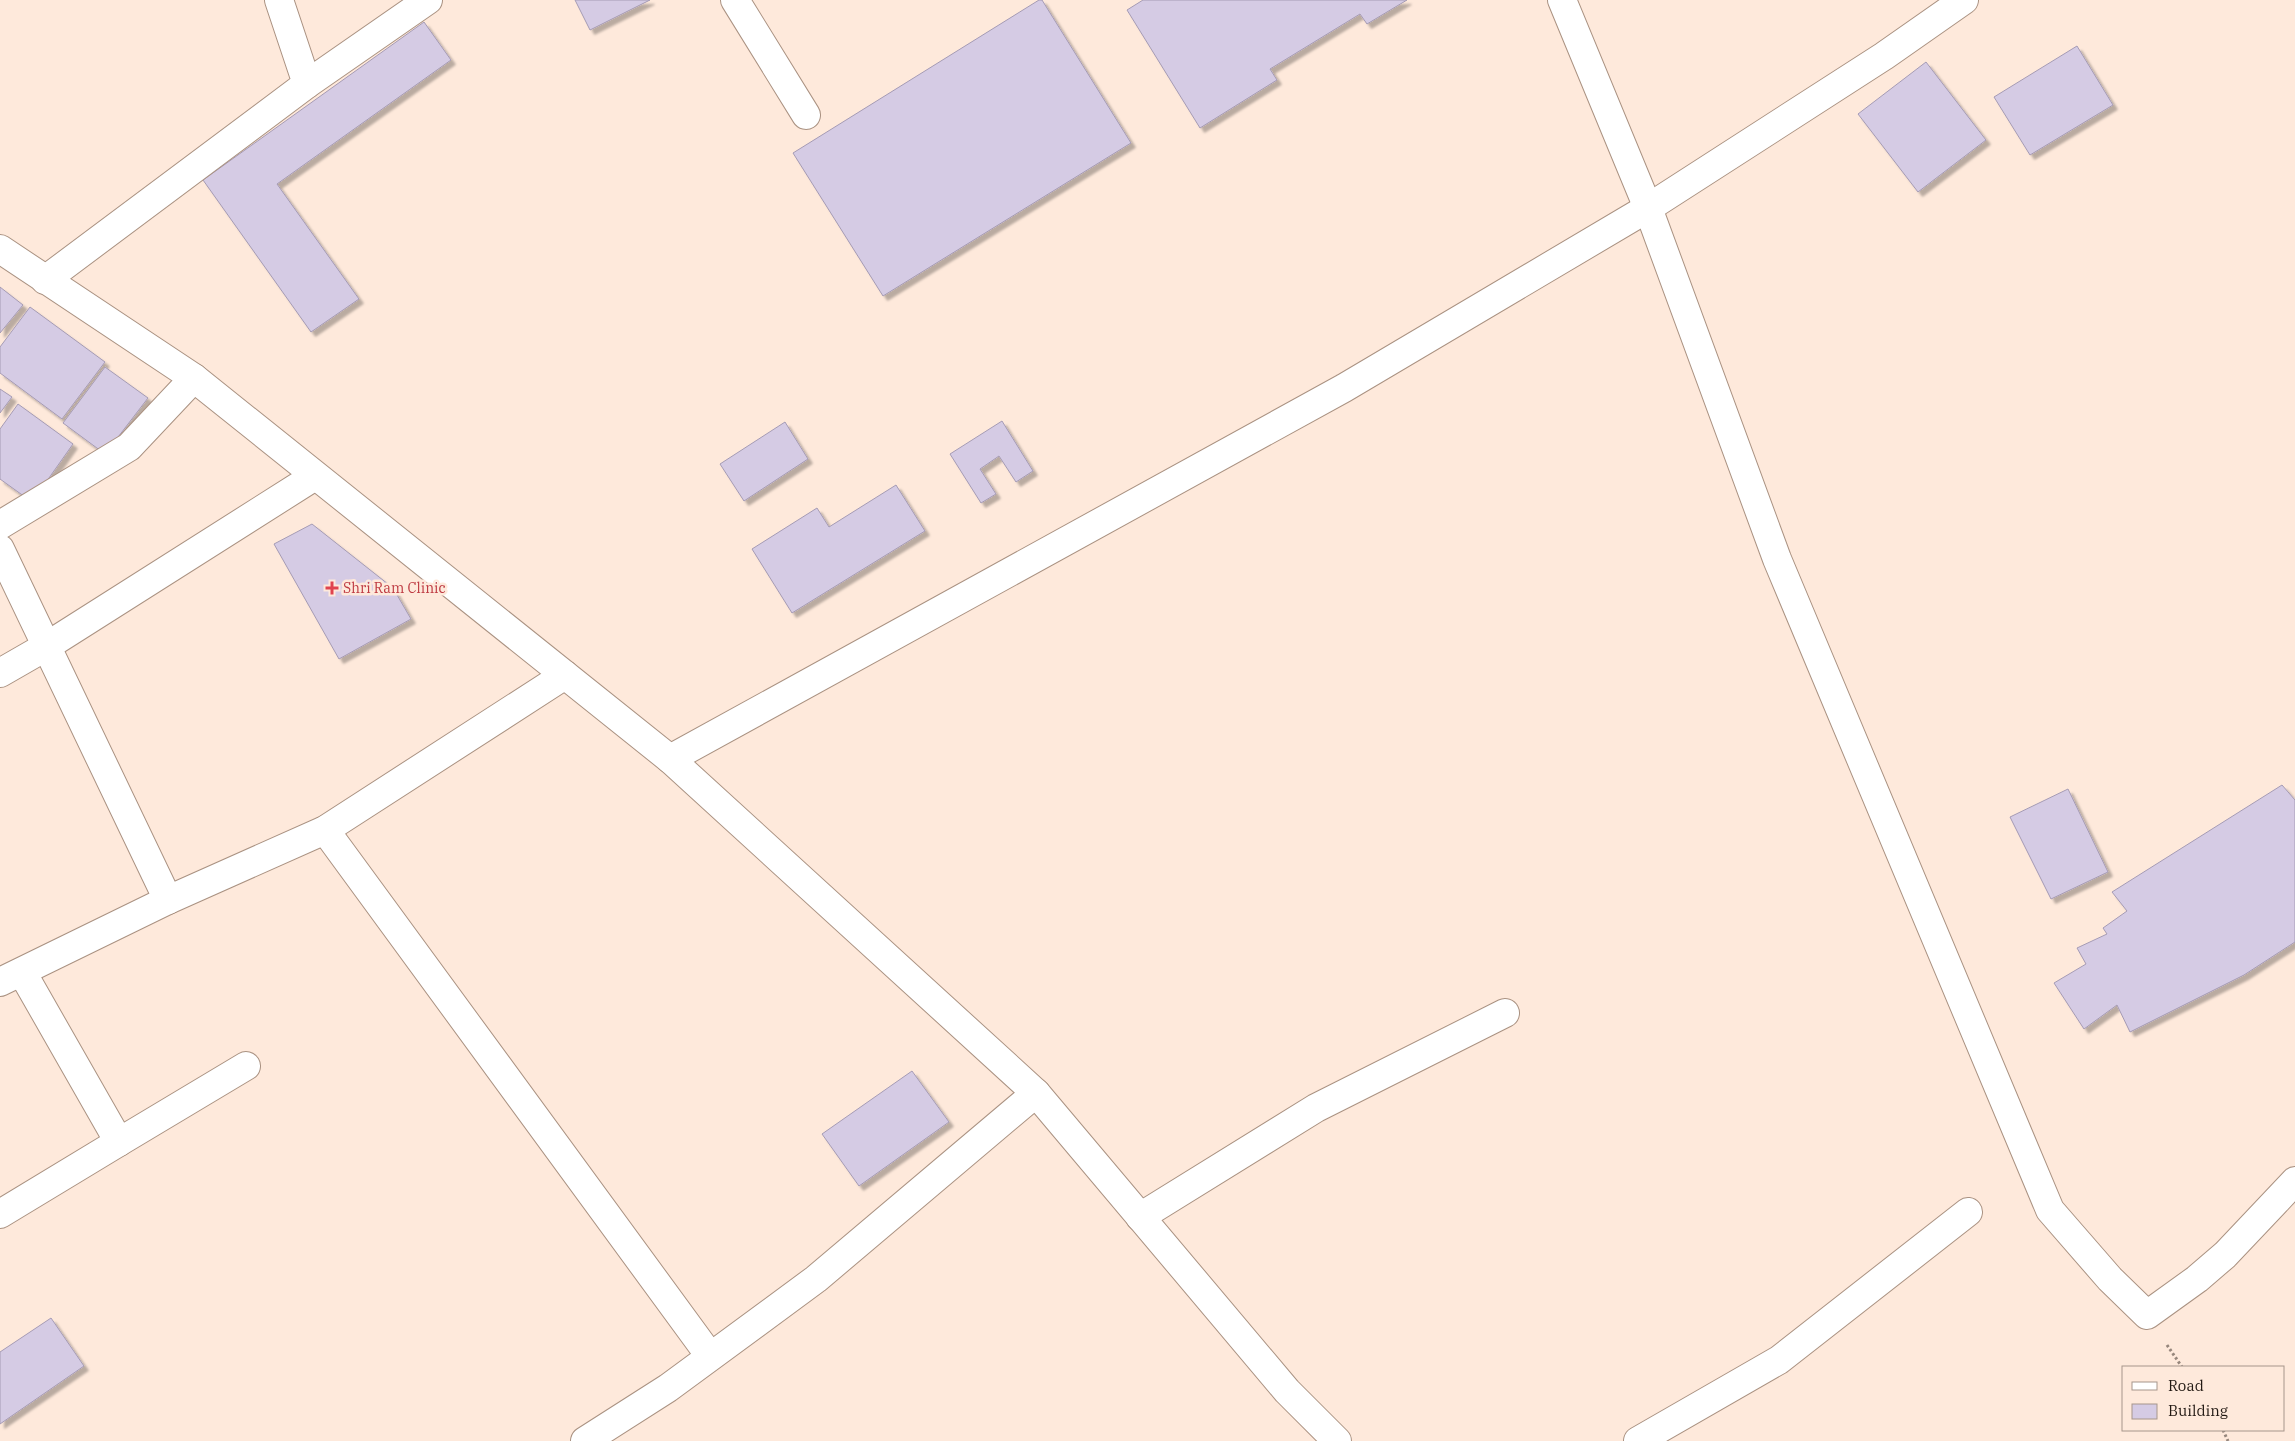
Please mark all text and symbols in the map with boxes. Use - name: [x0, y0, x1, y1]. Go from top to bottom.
- place label: Shri Ram Clinic: [343, 579, 446, 597]
- marker: Shri Ram Clinic: [325, 581, 339, 595]
- legend: [2122, 1366, 2285, 1431]
- text: Road: [2168, 1376, 2204, 1395]
- text: Building: [2168, 1401, 2228, 1420]

